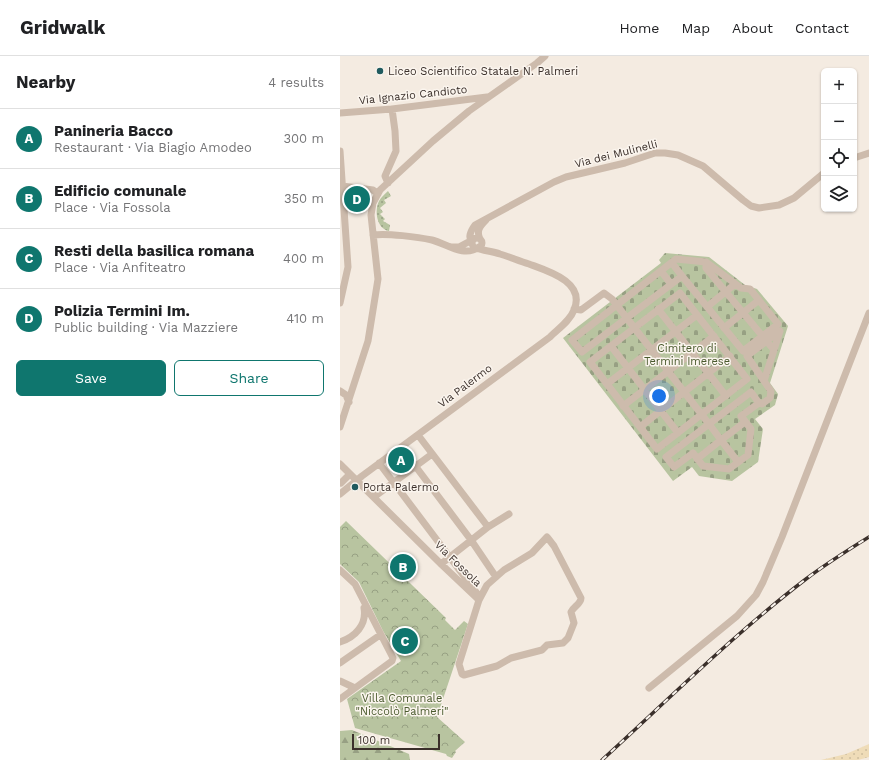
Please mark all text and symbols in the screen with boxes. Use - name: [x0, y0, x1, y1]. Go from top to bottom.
- text: Gridwalk: [20, 16, 105, 39]
- text: Home: [619, 20, 659, 36]
- text: Map: [681, 20, 710, 36]
- text: About: [732, 20, 773, 36]
- text: Contact: [795, 20, 849, 36]
- place label: Liceo Scientifico Statale N. Palmeri: [388, 65, 578, 78]
- marker: Liceo Scientifico Statale N. Palmeri: [375, 66, 385, 76]
- map controls: [821, 68, 857, 212]
- button: +: [821, 68, 857, 104]
- text: Nearby: [16, 72, 75, 92]
- text: 4 results: [268, 75, 324, 90]
- street label: Via Ignazio Candioto: [358, 83, 468, 107]
- button: −: [821, 104, 857, 140]
- text: Panineria Bacco: [54, 122, 173, 140]
- text: A: [25, 131, 33, 146]
- text: 300 m: [283, 131, 324, 146]
- street label: Via dei Mulinelli: [573, 137, 659, 171]
- text: Restaurant · Via Biagio Amodeo: [54, 140, 252, 155]
- button: locate: [821, 140, 857, 176]
- button: layers: [821, 176, 857, 212]
- text: Edificio comunale: [54, 182, 186, 200]
- pin: D: [344, 184, 370, 214]
- text: B: [25, 191, 33, 206]
- text: 350 m: [284, 191, 324, 206]
- text: Place · Via Fossola: [54, 200, 171, 215]
- text: Resti della basilica romana: [54, 242, 254, 260]
- text: C: [25, 251, 33, 266]
- text: 400 m: [283, 251, 324, 266]
- text: Place · Via Anfiteatro: [54, 260, 186, 275]
- text: Polizia Termini Im.: [54, 302, 190, 320]
- text: D: [24, 311, 34, 326]
- text: 410 m: [286, 311, 324, 326]
- text: Public building · Via Mazziere: [54, 320, 238, 335]
- park label: Cimitero di Termini Imerese: [644, 342, 730, 368]
- button: Save: [16, 360, 166, 396]
- button: Share: [174, 360, 324, 396]
- street label: Via Palermo: [436, 362, 494, 410]
- your location: [649, 386, 669, 406]
- pin: A: [388, 445, 414, 475]
- place label: Porta Palermo: [363, 481, 439, 494]
- marker: Porta Palermo: [350, 482, 360, 492]
- street label: Via Fossola: [432, 538, 484, 590]
- pin: B: [390, 552, 416, 582]
- pin: C: [392, 626, 418, 656]
- park label: Villa Comunale "Niccolò Palmeri": [355, 692, 449, 718]
- scale bar: [352, 732, 440, 751]
- text: 100 m: [358, 734, 390, 747]

